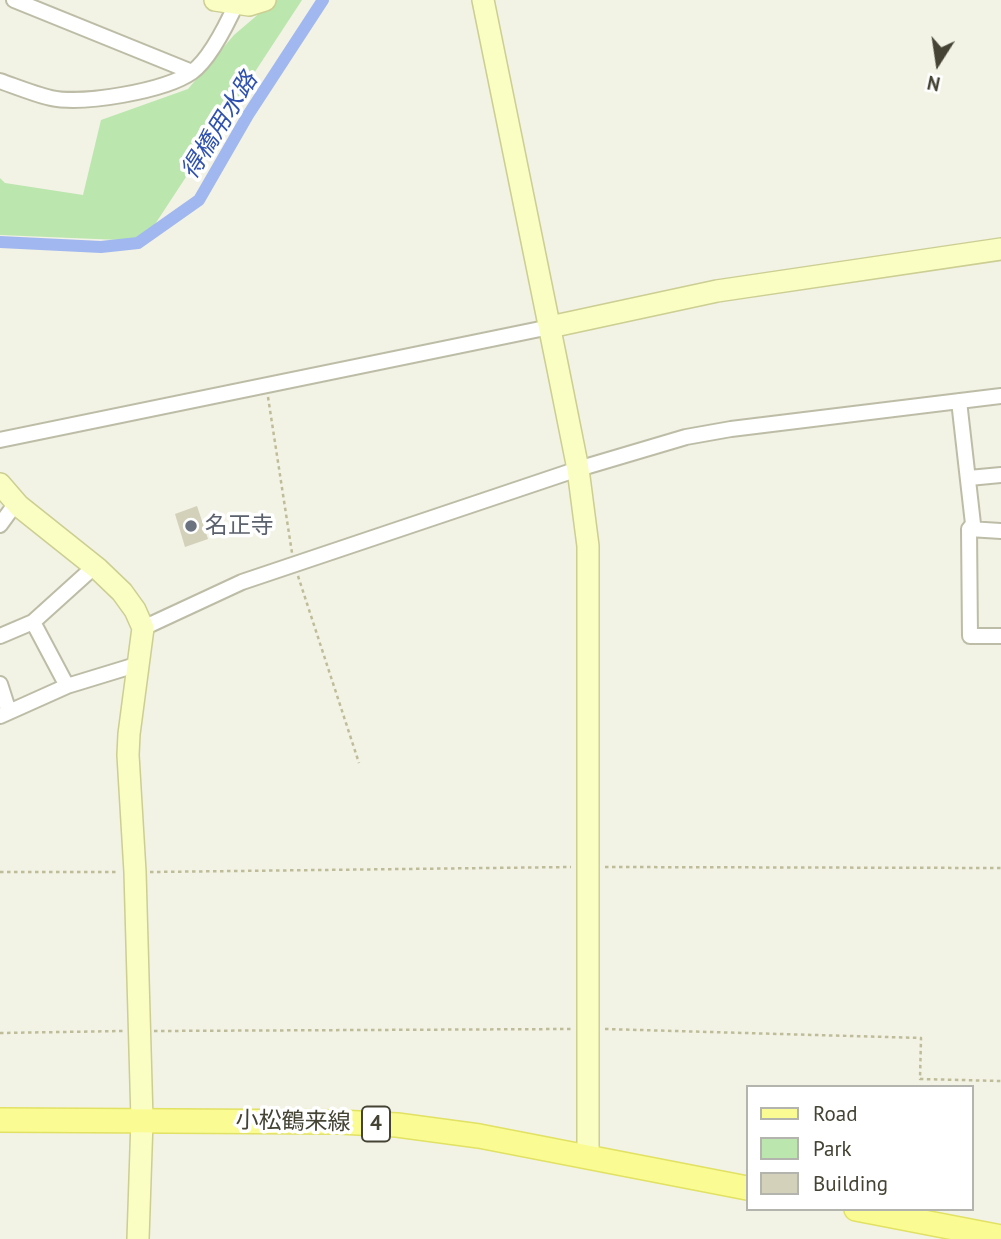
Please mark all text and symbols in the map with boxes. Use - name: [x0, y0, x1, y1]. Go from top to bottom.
- north arrow: [903, 28, 973, 98]
- water label: 得橋用水路: [176, 67, 264, 185]
- text: N: [925, 71, 942, 97]
- place label: 名正寺: [205, 512, 274, 540]
- marker: 名正寺: [183, 518, 199, 534]
- legend: [746, 1085, 973, 1211]
- text: Road: [813, 1100, 857, 1127]
- road number: 4: [362, 1106, 390, 1142]
- street label: 小松鶴来線: [235, 1107, 351, 1137]
- text: Park: [813, 1135, 852, 1162]
- text: Building: [813, 1170, 888, 1197]

